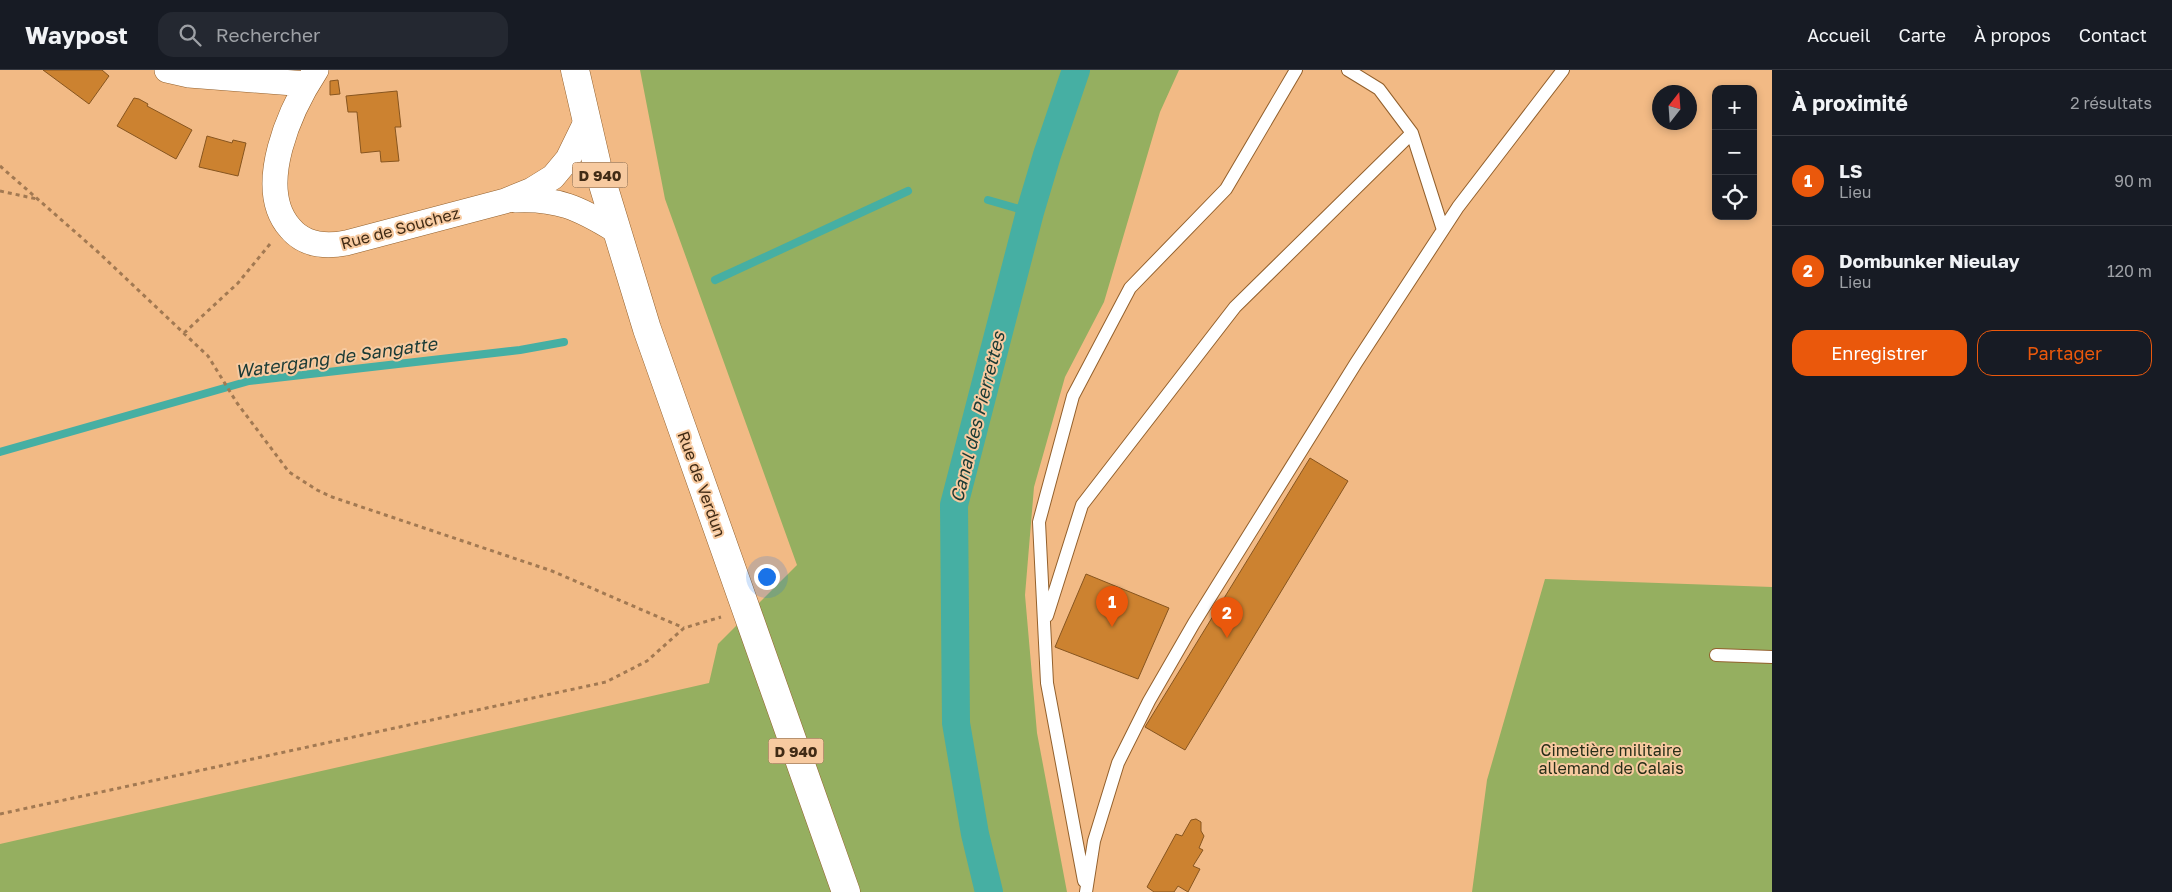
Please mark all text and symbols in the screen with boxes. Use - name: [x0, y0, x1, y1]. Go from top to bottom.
- search box: [158, 12, 508, 57]
- text: Waypost: [25, 20, 128, 49]
- icon: search: [176, 21, 204, 49]
- text: Rechercher: [216, 23, 320, 46]
- text: Accueil: [1807, 24, 1871, 46]
- text: Carte: [1899, 24, 1946, 46]
- text: À propos: [1974, 24, 2051, 46]
- text: Contact: [2079, 24, 2147, 46]
- north arrow: [1652, 85, 1697, 130]
- map controls: [1712, 85, 1757, 220]
- button: +: [1712, 85, 1757, 130]
- text: À proximité: [1792, 90, 1908, 116]
- text: 2 résultats: [2070, 93, 2152, 113]
- button: −: [1712, 130, 1757, 175]
- text: LS: [1839, 159, 1863, 182]
- road number: D 940: [572, 162, 628, 188]
- text: 1: [1804, 171, 1812, 191]
- text: 90 m: [2114, 171, 2152, 191]
- button: locate: [1712, 175, 1757, 220]
- text: Lieu: [1839, 182, 1871, 202]
- street label: Rue de Souchez: [338, 203, 462, 253]
- text: Dombunker Nieulay: [1839, 249, 2020, 272]
- text: 2: [1803, 261, 1813, 281]
- text: 120 m: [2107, 261, 2152, 281]
- text: Lieu: [1839, 272, 1871, 292]
- water label: Canal des Pierrettes: [945, 328, 1009, 505]
- button: Enregistrer: [1792, 330, 1967, 376]
- button: Partager: [1977, 330, 2152, 376]
- water label: Watergang de Sangatte: [234, 332, 440, 382]
- street label: Rue de Verdun: [674, 428, 730, 540]
- your location: [754, 564, 780, 590]
- pin: 1: [1096, 586, 1128, 627]
- pin: 2: [1211, 597, 1243, 638]
- road number: D 940: [768, 738, 824, 764]
- park label: Cimetière militaire allemand de Calais: [1538, 740, 1684, 778]

